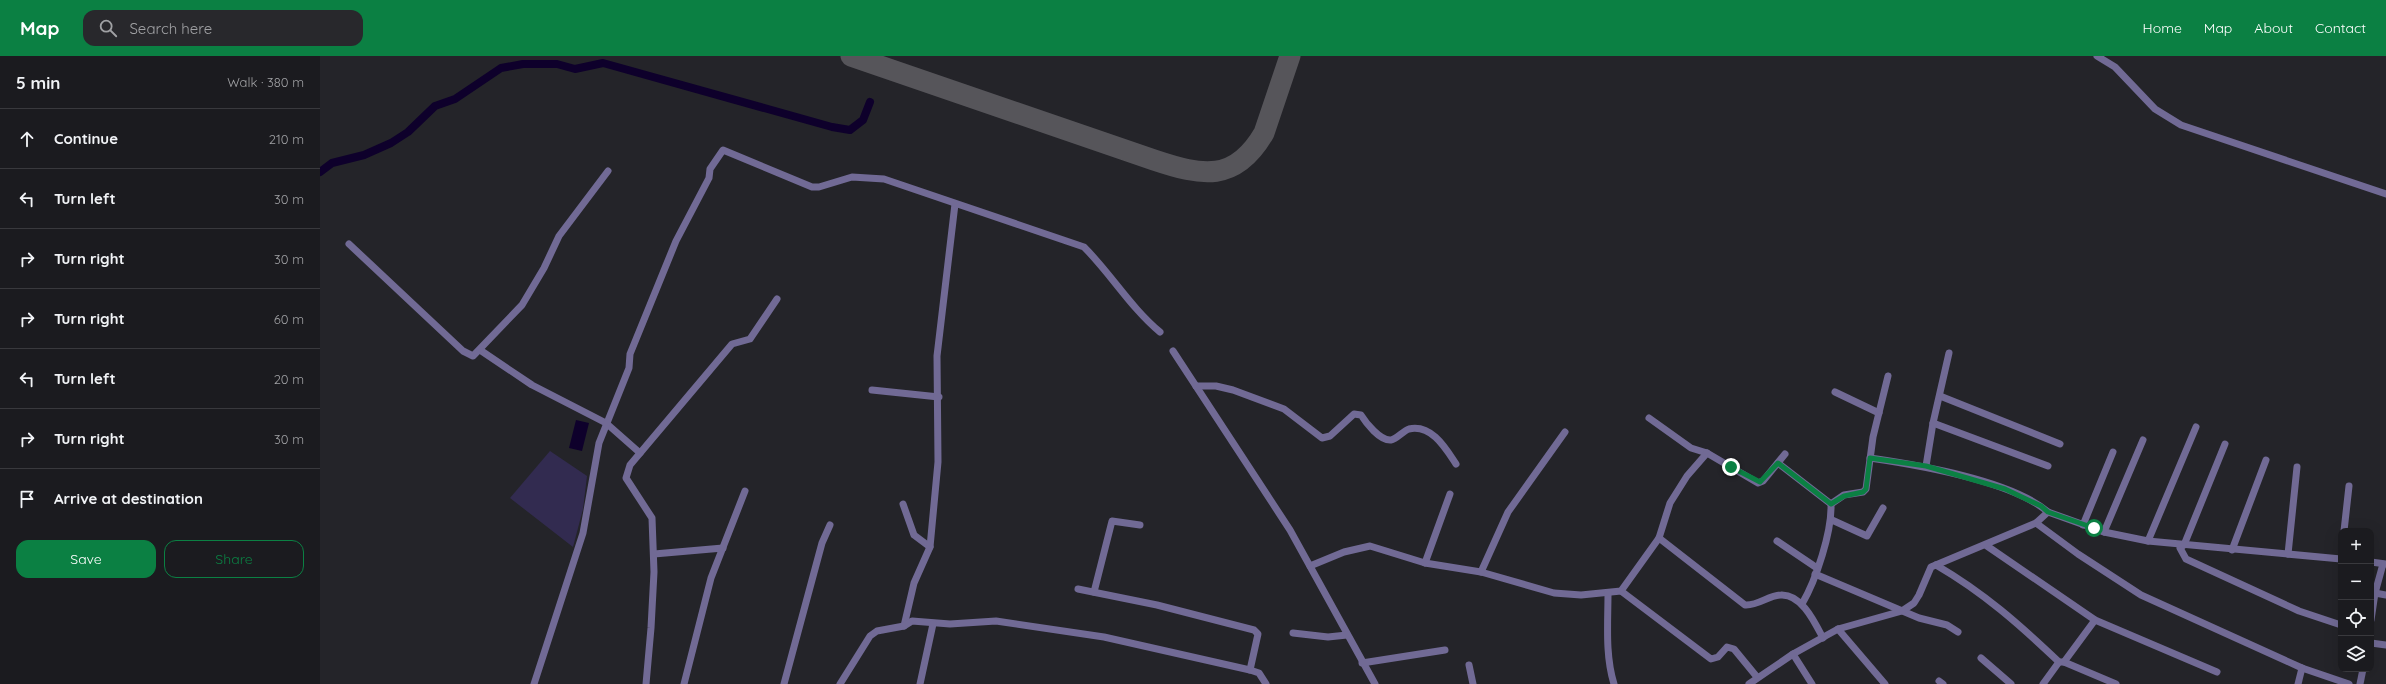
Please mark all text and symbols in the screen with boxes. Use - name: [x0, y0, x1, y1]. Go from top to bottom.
- search box: [83, 10, 363, 46]
- text: Map: [20, 16, 59, 40]
- icon: search: [97, 17, 119, 39]
- text: Search here: [129, 19, 212, 38]
- text: Home: [2143, 19, 2182, 37]
- text: Map: [2204, 19, 2232, 37]
- text: About: [2254, 19, 2293, 37]
- text: Contact: [2315, 19, 2366, 37]
- text: 5 min: [16, 72, 60, 93]
- text: Walk · 380 m: [227, 74, 304, 90]
- icon: ahead: [16, 128, 38, 150]
- text: Continue: [54, 129, 118, 148]
- text: 210 m: [269, 131, 304, 147]
- icon: left: [16, 188, 38, 210]
- text: Turn left: [54, 189, 116, 208]
- text: 30 m: [274, 191, 304, 207]
- icon: right: [16, 248, 38, 270]
- text: Turn right: [54, 249, 125, 268]
- text: 30 m: [274, 251, 304, 267]
- icon: right: [16, 308, 38, 330]
- text: Turn right: [54, 309, 125, 328]
- text: 60 m: [274, 311, 304, 327]
- icon: left: [16, 368, 38, 390]
- text: Turn left: [54, 369, 116, 388]
- text: 20 m: [274, 371, 304, 387]
- icon: right: [16, 428, 38, 450]
- text: Turn right: [54, 429, 125, 448]
- text: 30 m: [274, 431, 304, 447]
- route end: [1722, 458, 1740, 476]
- icon: arrive: [16, 488, 38, 510]
- text: Arrive at destination: [54, 489, 203, 508]
- route start: [2085, 519, 2103, 537]
- map controls: [2338, 528, 2374, 672]
- button: +: [2338, 528, 2374, 564]
- button: Save: [16, 540, 156, 578]
- button: Share: [164, 540, 304, 578]
- button: −: [2338, 564, 2374, 600]
- button: locate: [2338, 600, 2374, 636]
- button: layers: [2338, 636, 2374, 672]

